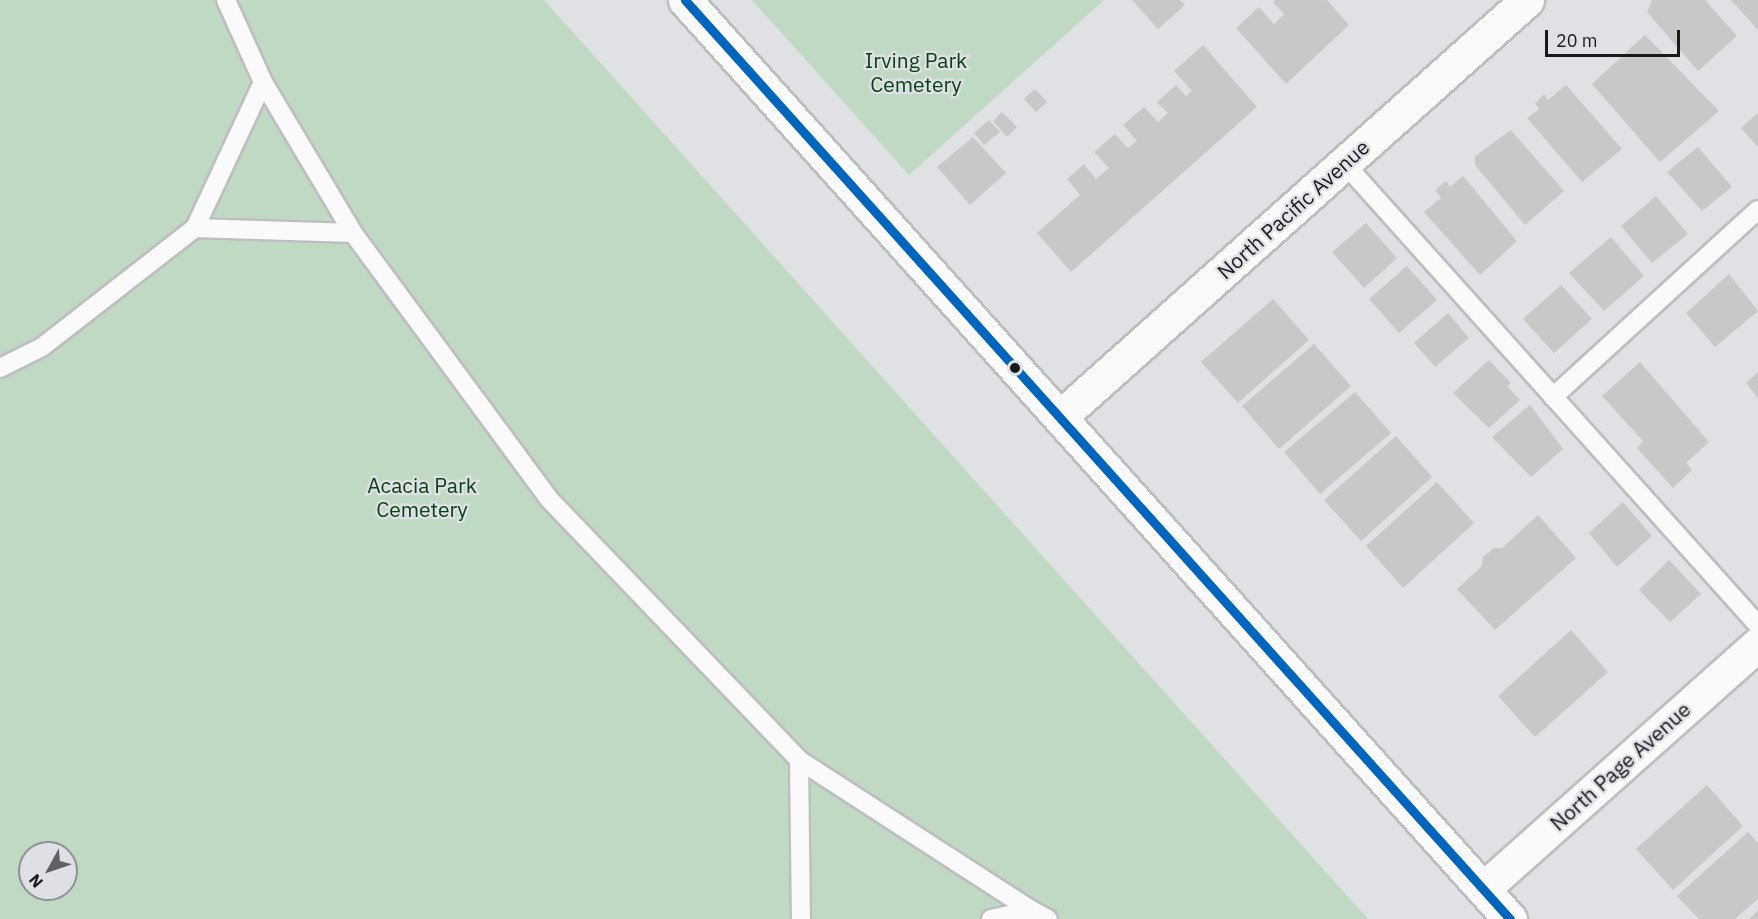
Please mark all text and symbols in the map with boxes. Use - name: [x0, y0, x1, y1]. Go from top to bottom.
- scale bar: [1548, 18, 1683, 56]
- text: 20 m: [1556, 29, 1598, 52]
- park label: Irving Park Cemetery: [865, 47, 967, 97]
- street label: North Pacific Avenue: [1212, 134, 1374, 284]
- unlabelled marker: [1009, 362, 1021, 374]
- park label: Acacia Park Cemetery: [367, 472, 477, 522]
- street label: North Page Avenue: [1545, 696, 1695, 836]
- north arrow: [18, 841, 78, 901]
- text: N: [24, 870, 47, 892]

